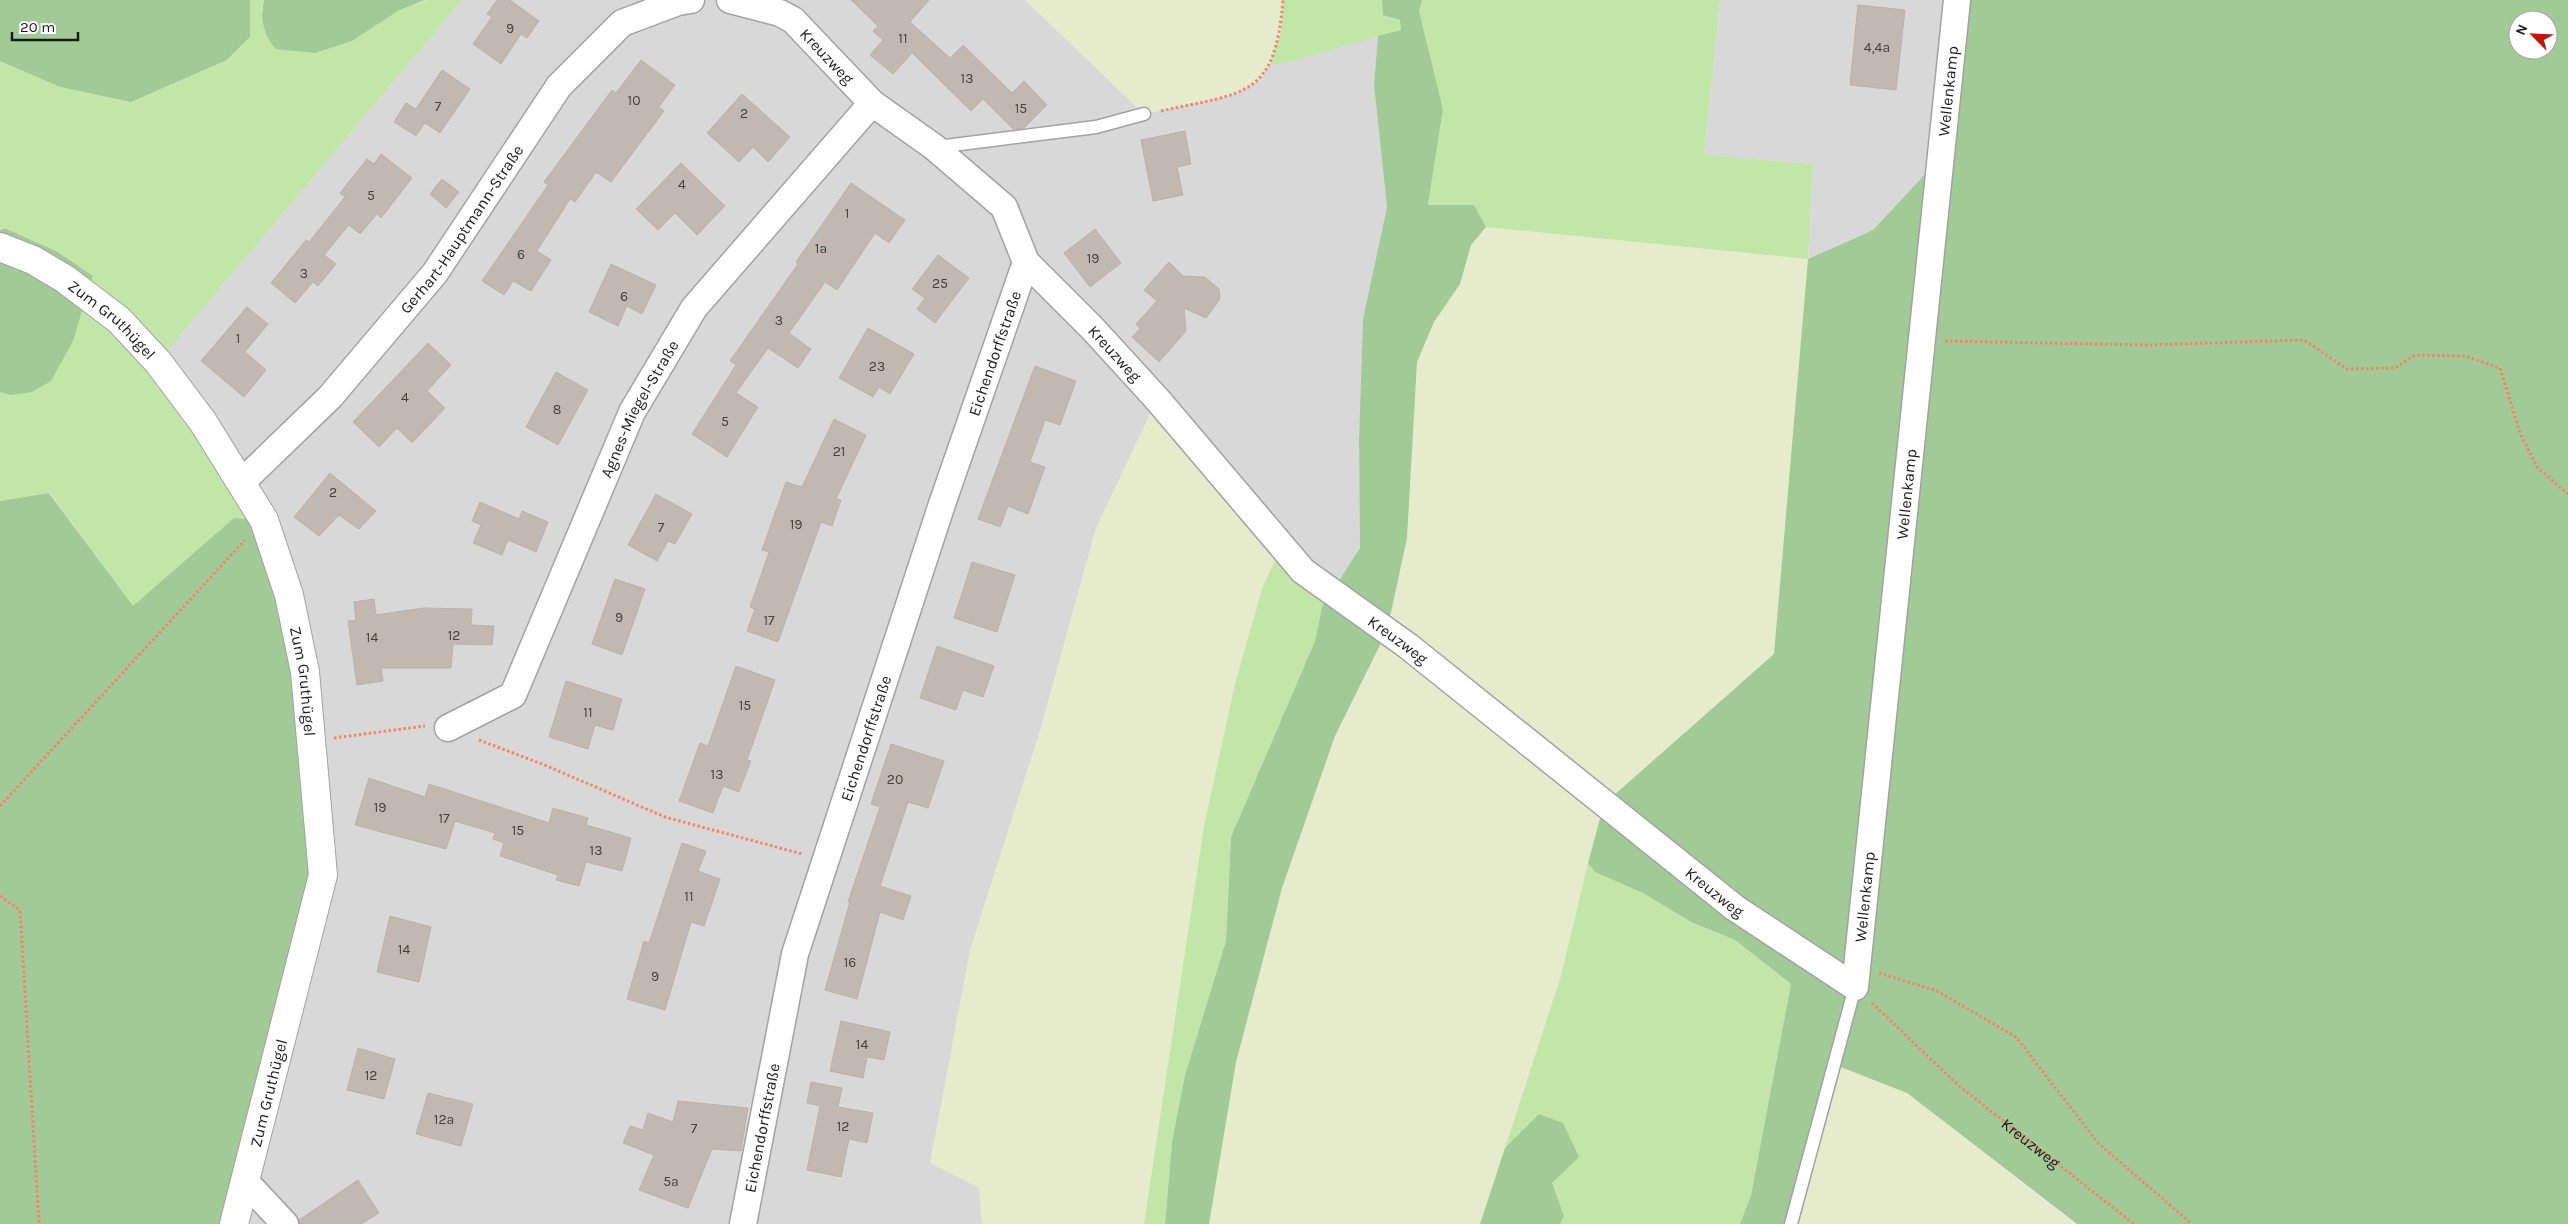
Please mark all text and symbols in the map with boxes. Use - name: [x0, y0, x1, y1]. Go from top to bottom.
- scale bar: [12, 10, 79, 42]
- north arrow: [2508, 10, 2558, 60]
- text: 20 m: [20, 18, 55, 36]
- house number: 9: [506, 20, 514, 37]
- text: N: [2512, 22, 2531, 38]
- street label: Kreuzweg: [796, 24, 858, 88]
- house number: 11: [898, 30, 908, 47]
- house number: 4,4a: [1864, 39, 1890, 56]
- street label: Wellenkamp: [1934, 45, 1962, 137]
- house number: 13: [961, 70, 973, 87]
- house number: 10: [628, 92, 640, 109]
- house number: 7: [435, 98, 442, 115]
- house number: 15: [1015, 100, 1027, 117]
- house number: 2: [740, 105, 748, 122]
- street label: Gerhart-Hauptmann-Straße: [396, 141, 527, 317]
- house number: 4: [678, 176, 686, 193]
- house number: 5: [367, 187, 375, 204]
- house number: 1: [845, 205, 849, 222]
- house number: 1a: [815, 240, 827, 257]
- house number: 6: [517, 246, 525, 263]
- house number: 19: [1087, 250, 1099, 267]
- house number: 3: [300, 265, 308, 282]
- house number: 25: [932, 275, 948, 292]
- street label: Zum Gruthügel: [64, 276, 160, 363]
- house number: 6: [620, 288, 628, 305]
- street label: Eichendorffstraße: [964, 288, 1025, 418]
- house number: 3: [775, 312, 783, 329]
- street label: Kreuzweg: [1084, 321, 1145, 386]
- house number: 1: [236, 330, 240, 347]
- street label: Agnes-Miegel-Straße: [597, 337, 683, 480]
- house number: 23: [869, 358, 885, 375]
- house number: 4: [401, 389, 409, 406]
- house number: 8: [553, 401, 561, 418]
- house number: 5: [721, 413, 729, 430]
- house number: 21: [833, 443, 845, 460]
- street label: Wellenkamp: [1892, 448, 1921, 540]
- house number: 2: [329, 484, 337, 501]
- house number: 19: [790, 516, 802, 533]
- house number: 7: [658, 519, 665, 536]
- house number: 9: [615, 609, 623, 626]
- house number: 17: [763, 612, 775, 629]
- street label: Kreuzweg: [1364, 612, 1432, 668]
- street label: Zum Gruthügel: [286, 625, 320, 737]
- house number: 12: [448, 627, 460, 644]
- house number: 14: [366, 629, 378, 646]
- street label: Eichendorffstraße: [837, 673, 895, 804]
- house number: 15: [739, 697, 751, 714]
- house number: 11: [583, 704, 593, 721]
- house number: 13: [711, 766, 723, 783]
- house number: 20: [887, 771, 903, 788]
- house number: 19: [374, 799, 386, 816]
- house number: 17: [438, 810, 450, 827]
- house number: 15: [512, 822, 524, 839]
- house number: 13: [590, 842, 602, 859]
- street label: Wellenkamp: [1851, 851, 1879, 943]
- street label: Kreuzweg: [1681, 863, 1748, 921]
- house number: 11: [684, 888, 694, 905]
- house number: 14: [398, 941, 410, 958]
- house number: 16: [844, 954, 856, 971]
- house number: 9: [651, 968, 659, 985]
- house number: 14: [856, 1036, 868, 1053]
- street label: Zum Gruthügel: [246, 1037, 291, 1149]
- street label: Eichendorffstraße: [740, 1062, 784, 1194]
- house number: 12: [365, 1067, 377, 1084]
- house number: 12a: [434, 1111, 454, 1128]
- street label: Kreuzweg: [1997, 1114, 2064, 1172]
- house number: 12: [837, 1118, 849, 1135]
- house number: 7: [691, 1120, 698, 1137]
- house number: 5a: [663, 1173, 679, 1190]

